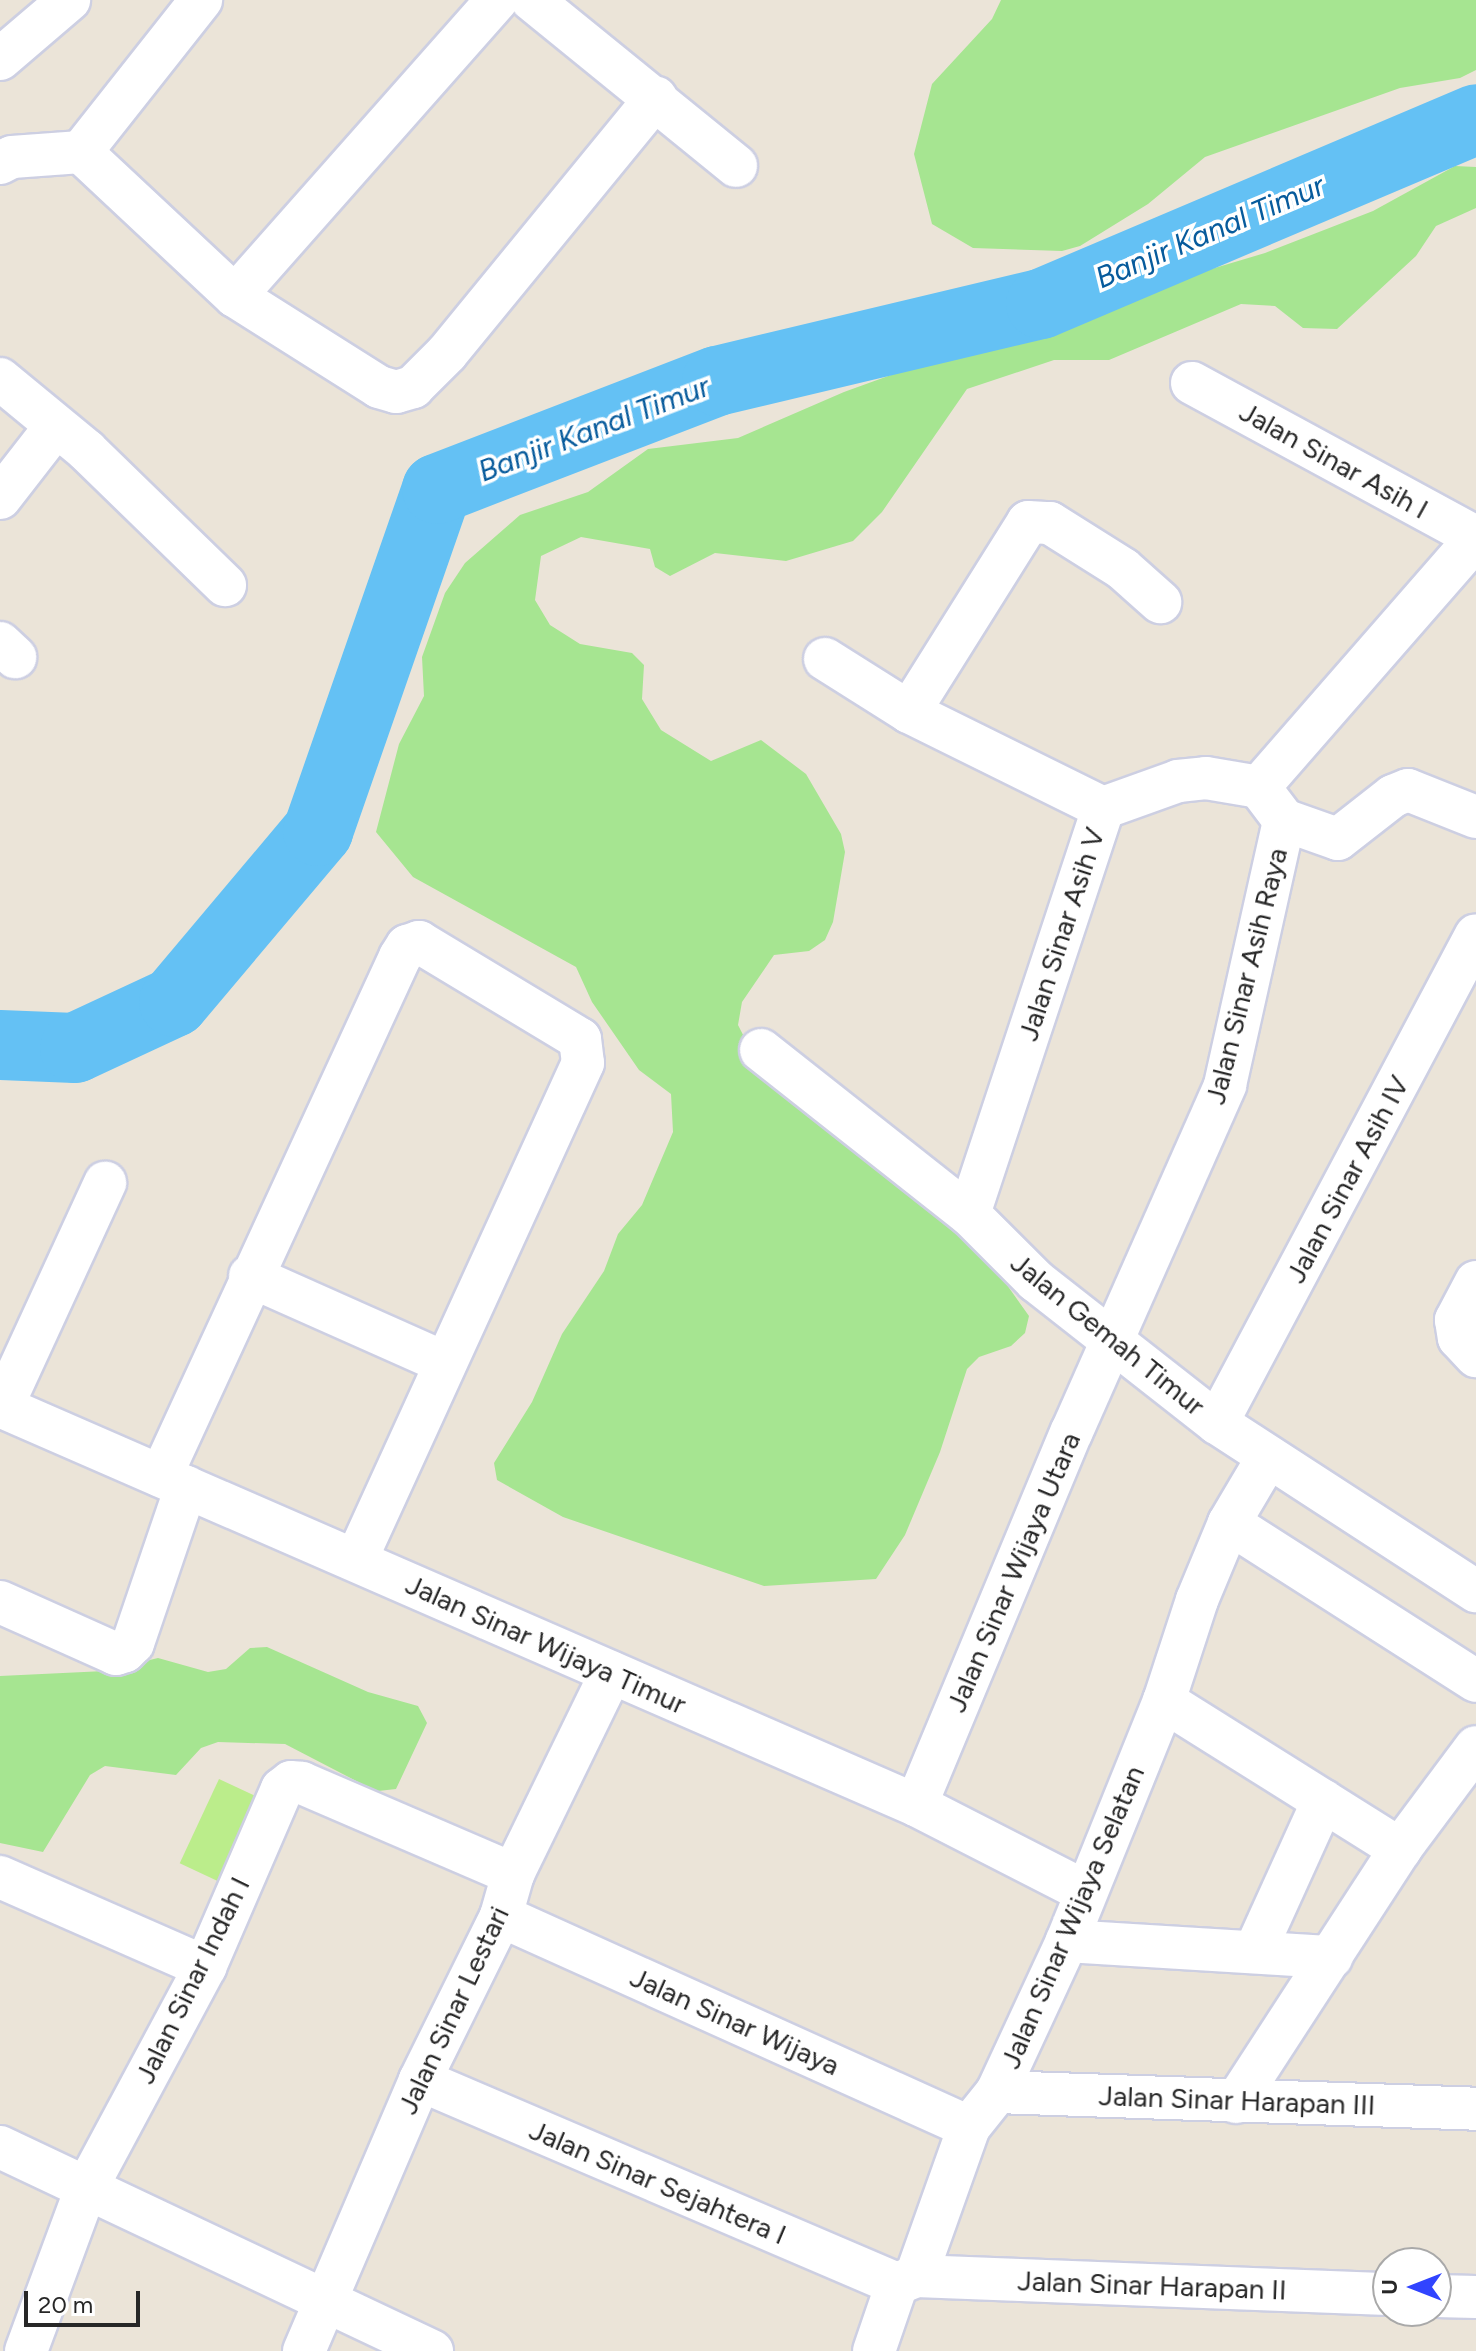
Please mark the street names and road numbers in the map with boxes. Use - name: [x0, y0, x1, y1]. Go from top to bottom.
- street label: Jalan Sinar Asih I: [1234, 394, 1434, 526]
- street label: Jalan Sinar Asih V: [1011, 823, 1111, 1045]
- street label: Jalan Sinar Asih Raya: [1198, 844, 1294, 1108]
- street label: Jalan Sinar Asih IV: [1278, 1070, 1416, 1288]
- street label: Jalan Gemah Timur: [1004, 1245, 1212, 1423]
- street label: Jalan Sinar Wijaya Utara: [939, 1427, 1087, 1717]
- street label: Jalan Sinar Wijaya Timur: [401, 1567, 691, 1721]
- street label: Jalan Sinar Wijaya Selatan: [993, 1761, 1151, 2073]
- street label: Jalan Sinar Indah I: [127, 1871, 257, 2089]
- street label: Jalan Sinar Lestari: [390, 1901, 516, 2119]
- street label: Jalan Sinar Wijaya: [625, 1960, 845, 2082]
- street label: Jalan Sinar Harapan III: [1098, 2078, 1376, 2122]
- street label: Jalan Sinar Sejahtera I: [525, 2113, 791, 2251]
- street label: Jalan Sinar Harapan II: [1017, 2264, 1287, 2306]

